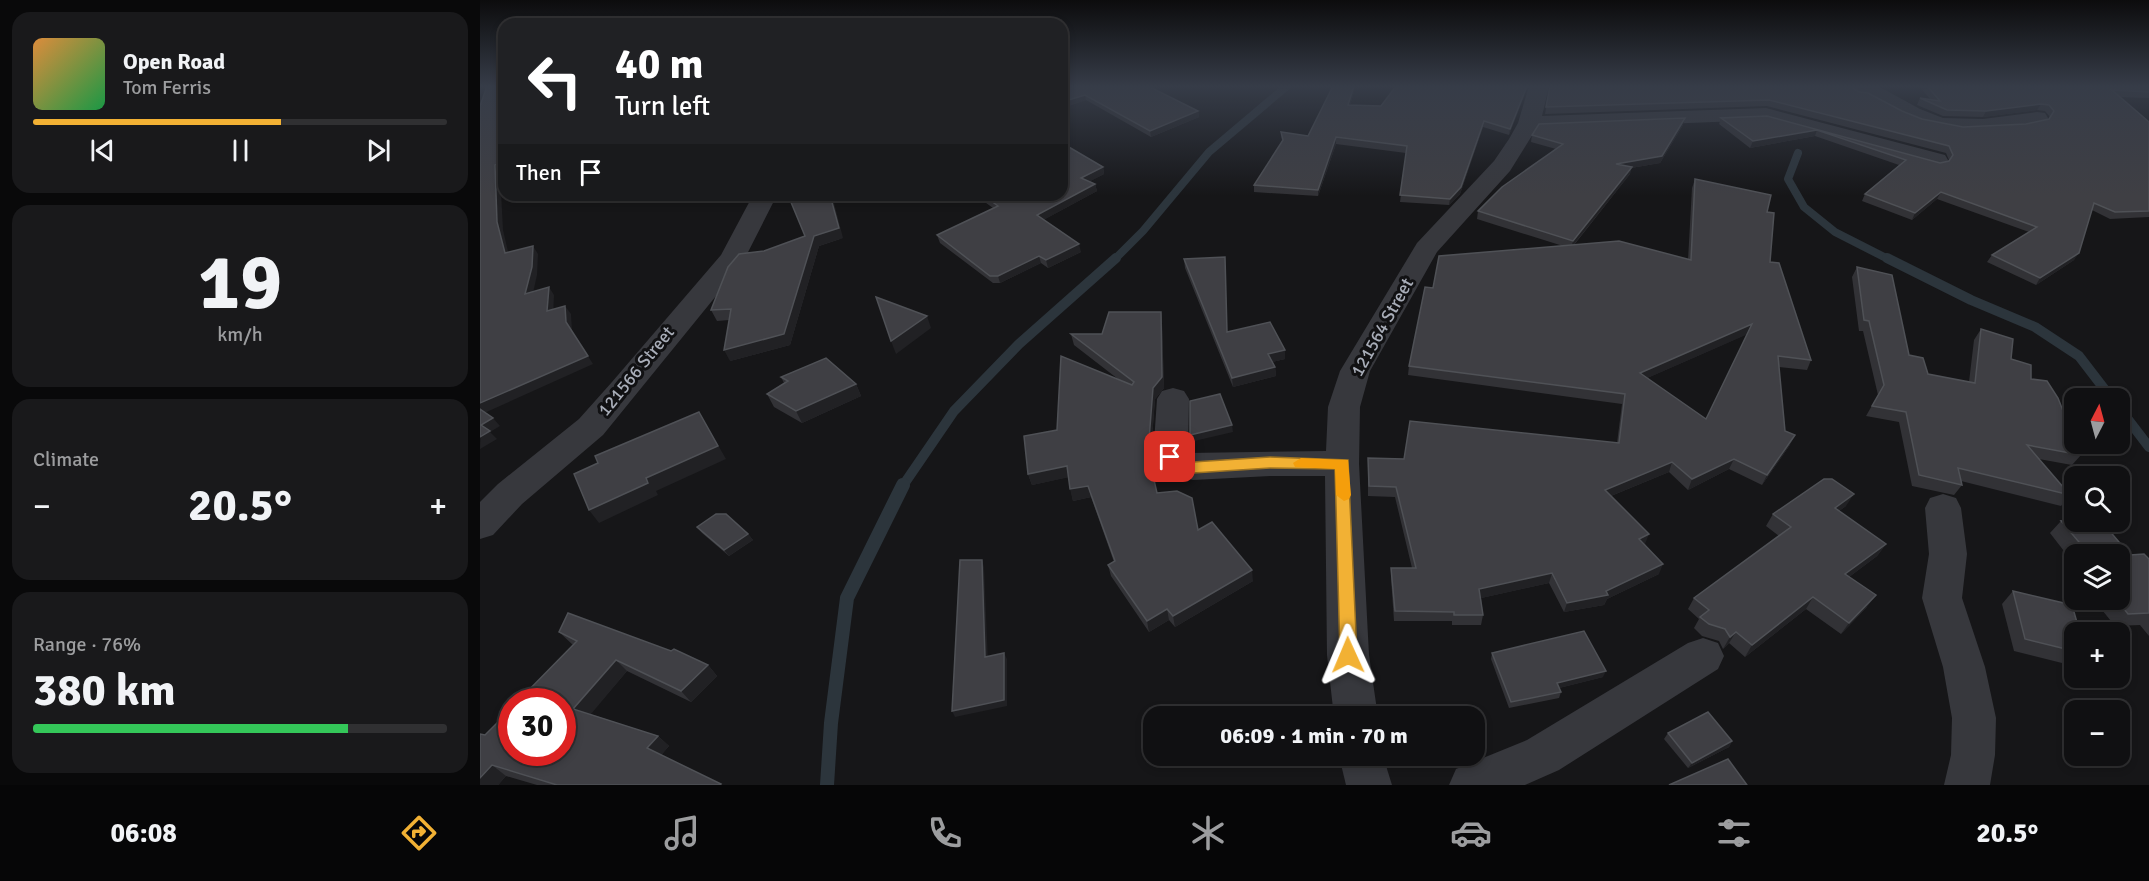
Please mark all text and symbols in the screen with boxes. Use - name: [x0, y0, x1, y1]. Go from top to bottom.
- text: 40 m: [615, 39, 704, 90]
- icon: left: [516, 42, 594, 120]
- text: Open Road: [123, 48, 225, 75]
- text: Tom Ferris: [123, 75, 211, 100]
- text: Turn left: [615, 90, 710, 123]
- icon: previous: [86, 134, 119, 167]
- icon: pause: [224, 134, 257, 167]
- icon: next: [362, 134, 395, 167]
- icon: arrive: [574, 156, 607, 189]
- text: Then: [516, 159, 562, 186]
- text: 19: [198, 235, 282, 331]
- street label: 121564 Street: [1346, 274, 1418, 380]
- text: km/h: [217, 322, 263, 347]
- street label: 121566 Street: [593, 322, 679, 420]
- north arrow: [2064, 388, 2130, 454]
- map controls: [2064, 388, 2130, 766]
- pin: [1144, 431, 1195, 482]
- icon: arrive: [1153, 440, 1186, 473]
- text: Climate: [33, 447, 99, 472]
- button: search: [2064, 466, 2130, 532]
- text: 20.5°: [188, 478, 292, 533]
- text: −: [33, 486, 51, 527]
- text: +: [429, 486, 447, 527]
- button: layers: [2064, 544, 2130, 610]
- button: +: [2064, 622, 2130, 688]
- position arrow: [1316, 623, 1380, 687]
- text: Range · 76%: [33, 632, 141, 657]
- text: 380 km: [33, 663, 176, 718]
- speed limit sign: 30: [498, 688, 576, 766]
- button: −: [2064, 700, 2130, 766]
- text: 06:09 · 1 min · 70 m: [1220, 722, 1408, 749]
- icon: directions: [398, 812, 440, 854]
- icon: music: [661, 812, 703, 854]
- icon: phone: [924, 812, 966, 854]
- icon: climate: [1187, 812, 1229, 854]
- icon: car: [1450, 812, 1492, 854]
- icon: filters: [1713, 812, 1755, 854]
- text: 06:08: [111, 817, 177, 850]
- text: 20.5°: [1976, 817, 2038, 850]

